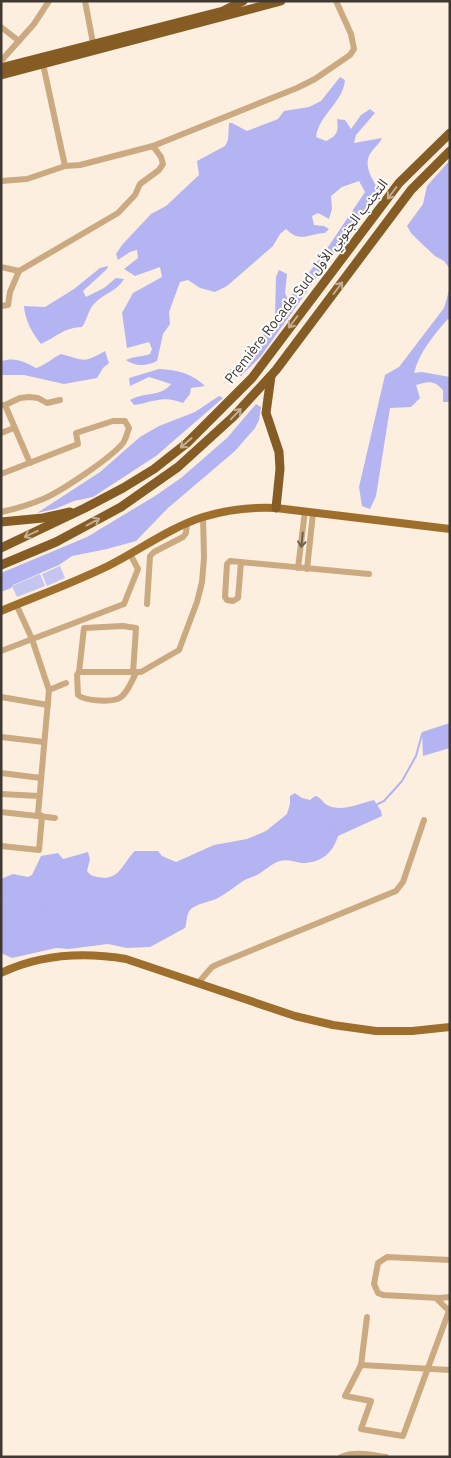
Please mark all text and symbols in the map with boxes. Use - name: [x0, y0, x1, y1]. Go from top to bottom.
- street label: Première Rocade Sud التجنب الجنوبي الأول: [220, 175, 393, 388]
- one-way arrow: [386, 186, 397, 199]
- one-way arrow: [333, 281, 343, 295]
- one-way arrow: [288, 315, 299, 328]
- one-way arrow: [230, 408, 242, 420]
- one-way arrow: [179, 438, 192, 449]
- one-way arrow: [85, 517, 100, 526]
- one-way arrow: [24, 530, 39, 539]
- one-way arrow: [297, 531, 306, 547]

